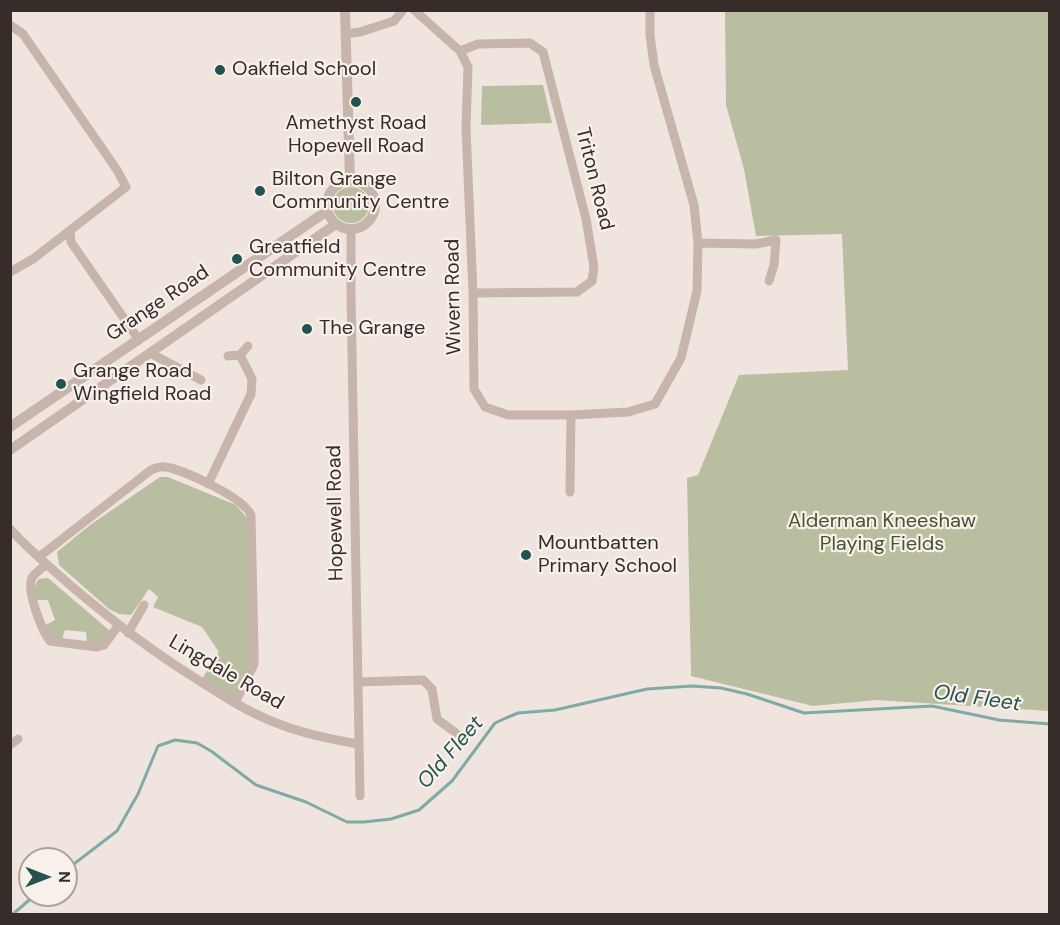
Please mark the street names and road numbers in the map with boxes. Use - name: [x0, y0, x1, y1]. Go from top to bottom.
- street label: Triton Road: [570, 125, 618, 233]
- street label: Wivern Road: [441, 239, 467, 355]
- street label: Grange Road: [102, 261, 214, 347]
- street label: Hopewell Road: [323, 445, 349, 581]
- street label: Lingdale Road: [164, 630, 288, 716]

